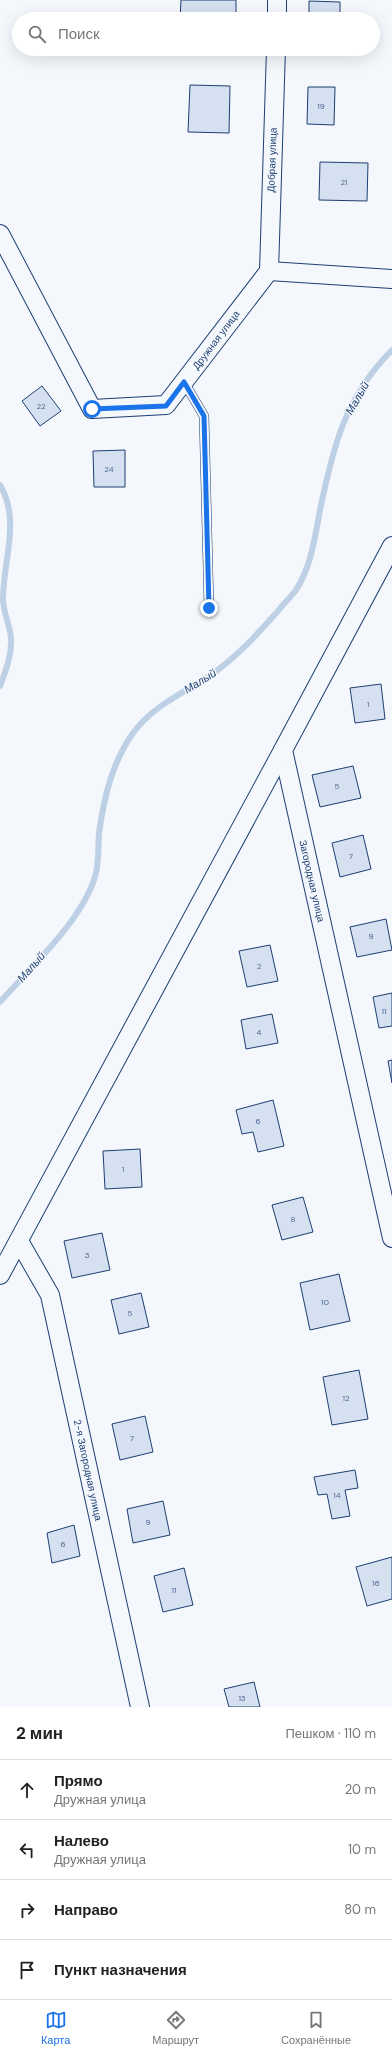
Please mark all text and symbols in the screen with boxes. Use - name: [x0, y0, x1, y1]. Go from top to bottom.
- search box: [12, 12, 380, 56]
- icon: search: [26, 23, 48, 45]
- text: Поиск: [58, 24, 100, 44]
- house number: 19: [317, 101, 325, 111]
- street label: Добрая улица: [264, 127, 280, 193]
- house number: 21: [340, 177, 348, 187]
- street label: Дружная улица: [190, 308, 243, 372]
- water label: Малый: [342, 379, 372, 417]
- route start: [83, 400, 101, 418]
- house number: 22: [36, 401, 46, 411]
- house number: 24: [104, 464, 114, 474]
- route end: [200, 599, 218, 617]
- water label: Малый: [181, 666, 219, 696]
- house number: 1: [367, 699, 369, 709]
- house number: 5: [335, 781, 340, 791]
- street label: Загородная улица: [296, 839, 328, 924]
- house number: 7: [349, 851, 353, 861]
- house number: 9: [368, 931, 374, 941]
- water label: Малый: [14, 949, 48, 985]
- house number: 2: [257, 961, 262, 971]
- house number: 11: [382, 1006, 387, 1016]
- house number: 4: [257, 1027, 262, 1037]
- house number: 6: [255, 1116, 261, 1126]
- house number: 1: [122, 1164, 124, 1174]
- house number: 8: [291, 1214, 296, 1224]
- house number: 3: [85, 1250, 90, 1260]
- house number: 10: [321, 1297, 330, 1307]
- house number: 5: [128, 1308, 133, 1318]
- house number: 12: [342, 1393, 350, 1403]
- street label: 2-я Загородная улица: [71, 1418, 105, 1522]
- house number: 7: [130, 1433, 134, 1443]
- house number: 14: [333, 1490, 341, 1500]
- house number: 9: [145, 1517, 151, 1527]
- house number: 6: [60, 1539, 66, 1549]
- house number: 16: [372, 1578, 380, 1588]
- house number: 11: [172, 1585, 177, 1595]
- house number: 13: [238, 1693, 246, 1703]
- text: 2 мин: [16, 1722, 63, 1744]
- text: Пешком · 110 m: [285, 1725, 376, 1742]
- text: Прямо: [54, 1771, 103, 1791]
- icon: ahead: [16, 1779, 38, 1801]
- text: 20 m: [345, 1781, 376, 1798]
- text: Дружная улица: [54, 1791, 146, 1808]
- text: Налево: [54, 1831, 109, 1851]
- icon: left: [16, 1839, 38, 1861]
- text: 10 m: [348, 1841, 376, 1858]
- text: Дружная улица: [54, 1851, 146, 1868]
- icon: right: [16, 1899, 38, 1921]
- text: Направо: [54, 1900, 118, 1920]
- text: 80 m: [344, 1901, 376, 1918]
- icon: arrive: [16, 1959, 38, 1981]
- text: Пункт назначения: [54, 1960, 187, 1980]
- tab: Карта: [41, 2009, 70, 2047]
- tab: Маршрут: [152, 2009, 199, 2047]
- tab: Сохранённые: [281, 2009, 351, 2047]

